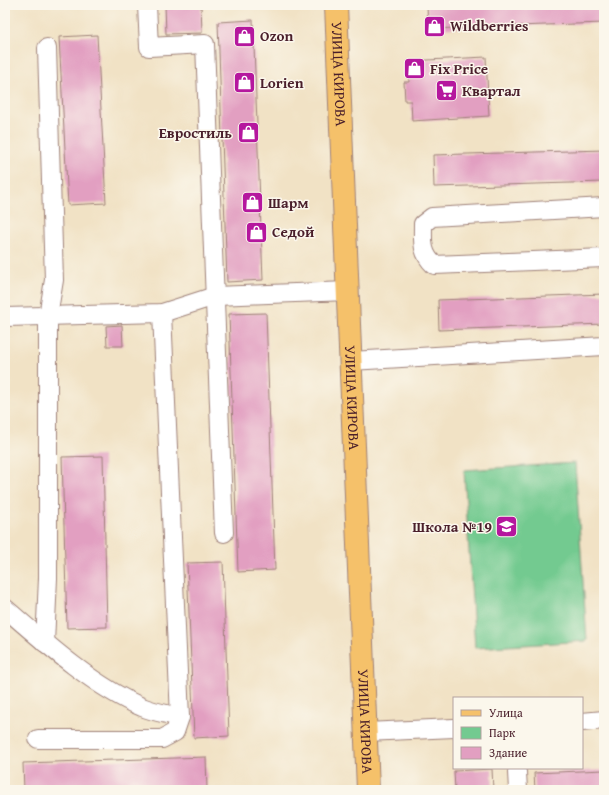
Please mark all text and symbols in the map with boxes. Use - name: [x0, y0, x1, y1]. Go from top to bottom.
- shop icon: Wildberries: [421, 13, 447, 39]
- place label: Wildberries: [450, 15, 528, 36]
- street label: УЛИЦА КИРОВА: [327, 21, 352, 127]
- shop icon: Ozon: [232, 23, 258, 49]
- place label: Ozon: [260, 25, 294, 46]
- shop icon: Fix Price: [401, 56, 427, 82]
- place label: Fix Price: [430, 58, 488, 79]
- shop icon: Lorien: [232, 70, 258, 96]
- place label: Lorien: [260, 72, 304, 93]
- supermarket icon: Квартал: [433, 78, 459, 104]
- place label: Квартал: [462, 80, 521, 101]
- shop icon: Евростиль: [235, 120, 261, 146]
- place label: Евростиль: [159, 122, 232, 143]
- shop icon: Шарм: [239, 190, 265, 216]
- place label: Шарм: [268, 192, 309, 213]
- shop icon: Седой: [243, 219, 269, 245]
- place label: Седой: [272, 221, 315, 242]
- street label: УЛИЦА КИРОВА: [340, 345, 365, 451]
- school or university icon: Школа №19: [494, 514, 520, 540]
- place label: Школа №19: [412, 516, 492, 537]
- street label: УЛИЦА КИРОВА: [353, 668, 378, 774]
- legend: [453, 697, 583, 769]
- text: Улица: [489, 704, 523, 721]
- text: Парк: [489, 724, 516, 741]
- text: Здание: [489, 744, 528, 761]

